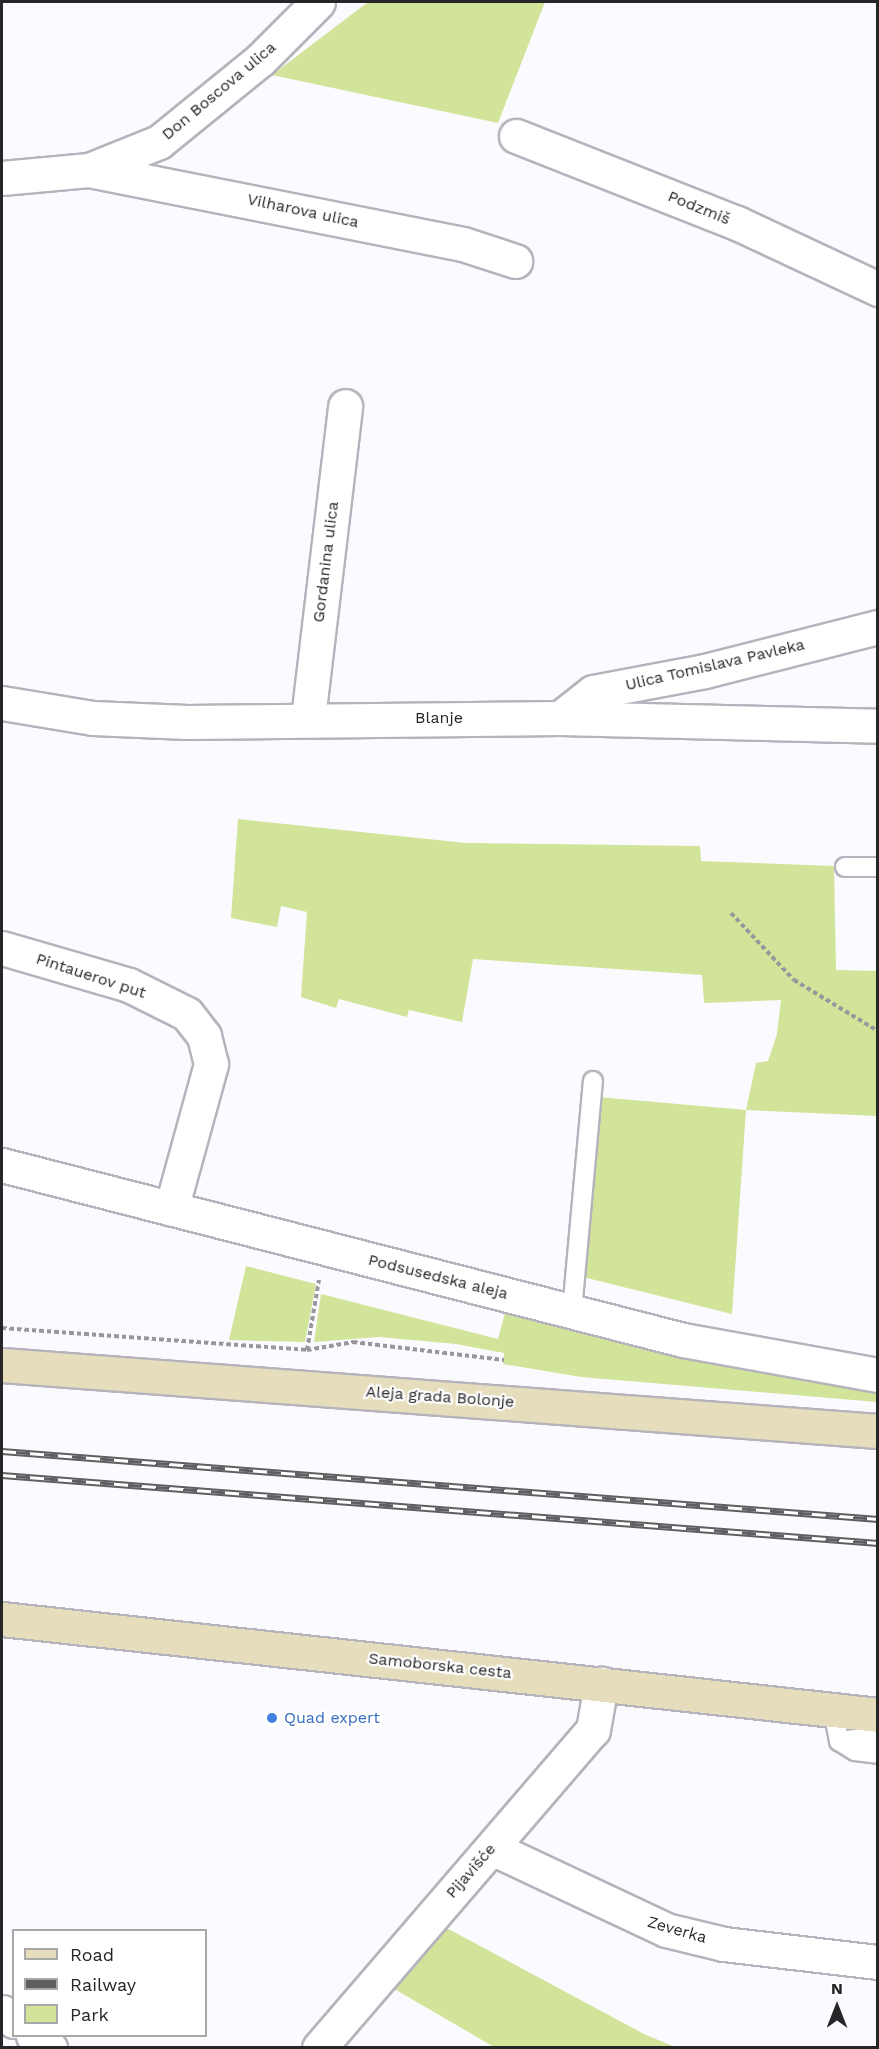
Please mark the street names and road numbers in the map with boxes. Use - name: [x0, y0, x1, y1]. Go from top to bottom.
- street label: Don Boscova ulica: [158, 38, 280, 144]
- street label: Podzmiš: [665, 187, 733, 229]
- street label: Vilharova ulica: [245, 190, 361, 232]
- street label: Gordanina ulica: [309, 500, 343, 624]
- street label: Ulica Tomislava Pavleka: [623, 635, 807, 695]
- street label: Blanje: [415, 708, 463, 728]
- street label: Pintauerov put: [33, 949, 149, 1003]
- street label: Podsusedska aleja: [366, 1250, 510, 1304]
- street label: Aleja grada Bolonje: [365, 1382, 515, 1412]
- street label: Samoborska cesta: [367, 1649, 513, 1683]
- street label: Pijavišće: [442, 1840, 500, 1902]
- street label: Zeverka: [645, 1912, 709, 1948]

